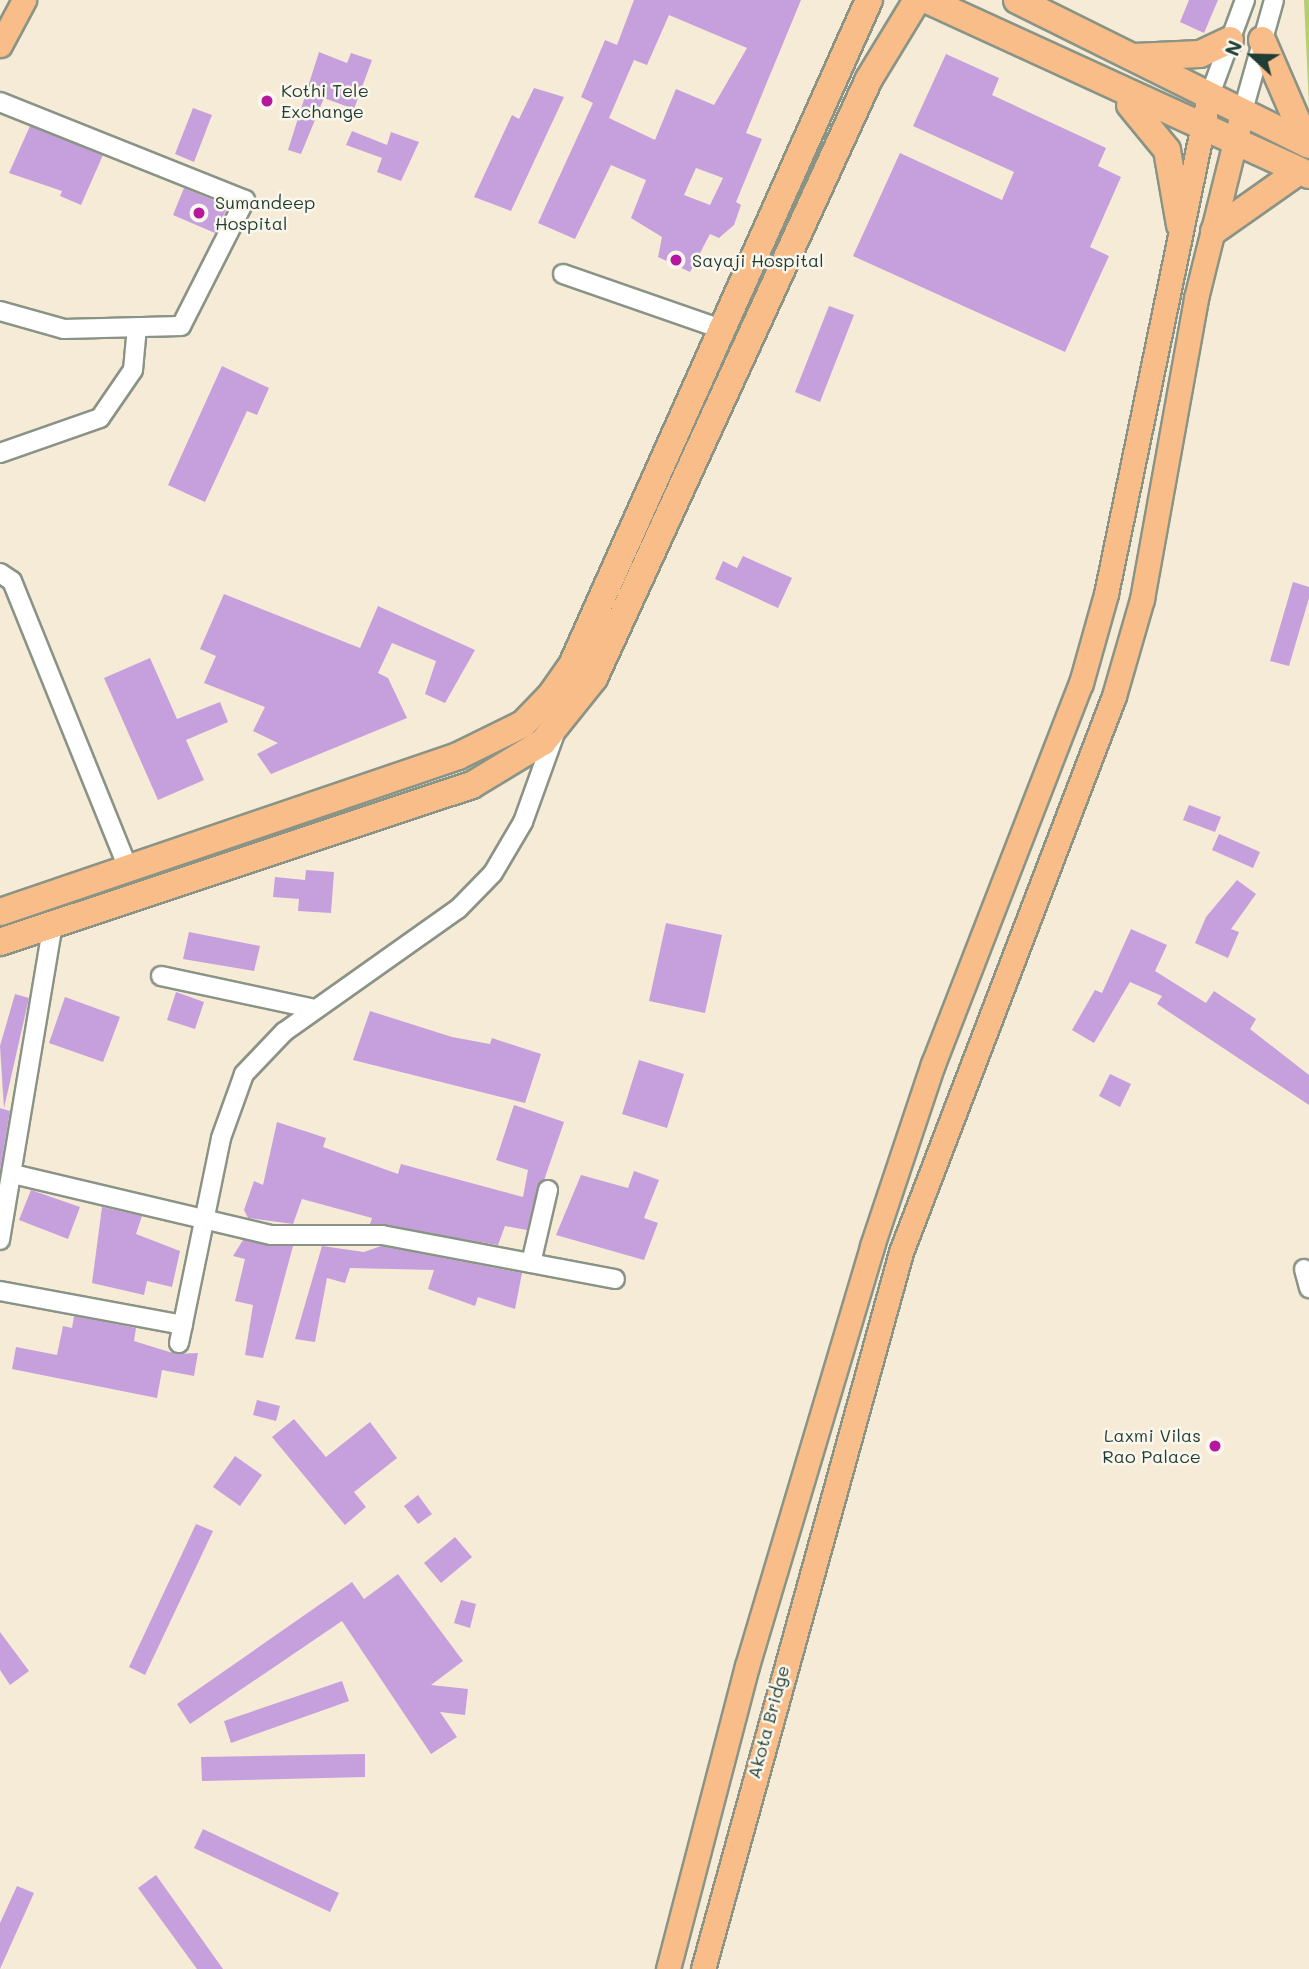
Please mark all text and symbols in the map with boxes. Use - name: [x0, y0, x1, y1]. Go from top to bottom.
- north arrow: [1218, 21, 1288, 91]
- text: N: [1219, 37, 1247, 59]
- place label: Kothi Tele Exchange: [281, 80, 369, 122]
- marker: Kothi Tele Exchange: [259, 93, 275, 109]
- place label: Sumandeep Hospital: [215, 192, 315, 234]
- marker: Sumandeep Hospital: [189, 203, 209, 223]
- place label: Sayaji Hospital: [692, 249, 824, 271]
- marker: Sayaji Hospital: [666, 250, 686, 270]
- place label: Laxmi Vilas Rao Palace: [1102, 1425, 1201, 1468]
- marker: Laxmi Vilas Rao Palace: [1207, 1438, 1223, 1454]
- street label: Akota Bridge: [743, 1663, 793, 1781]

